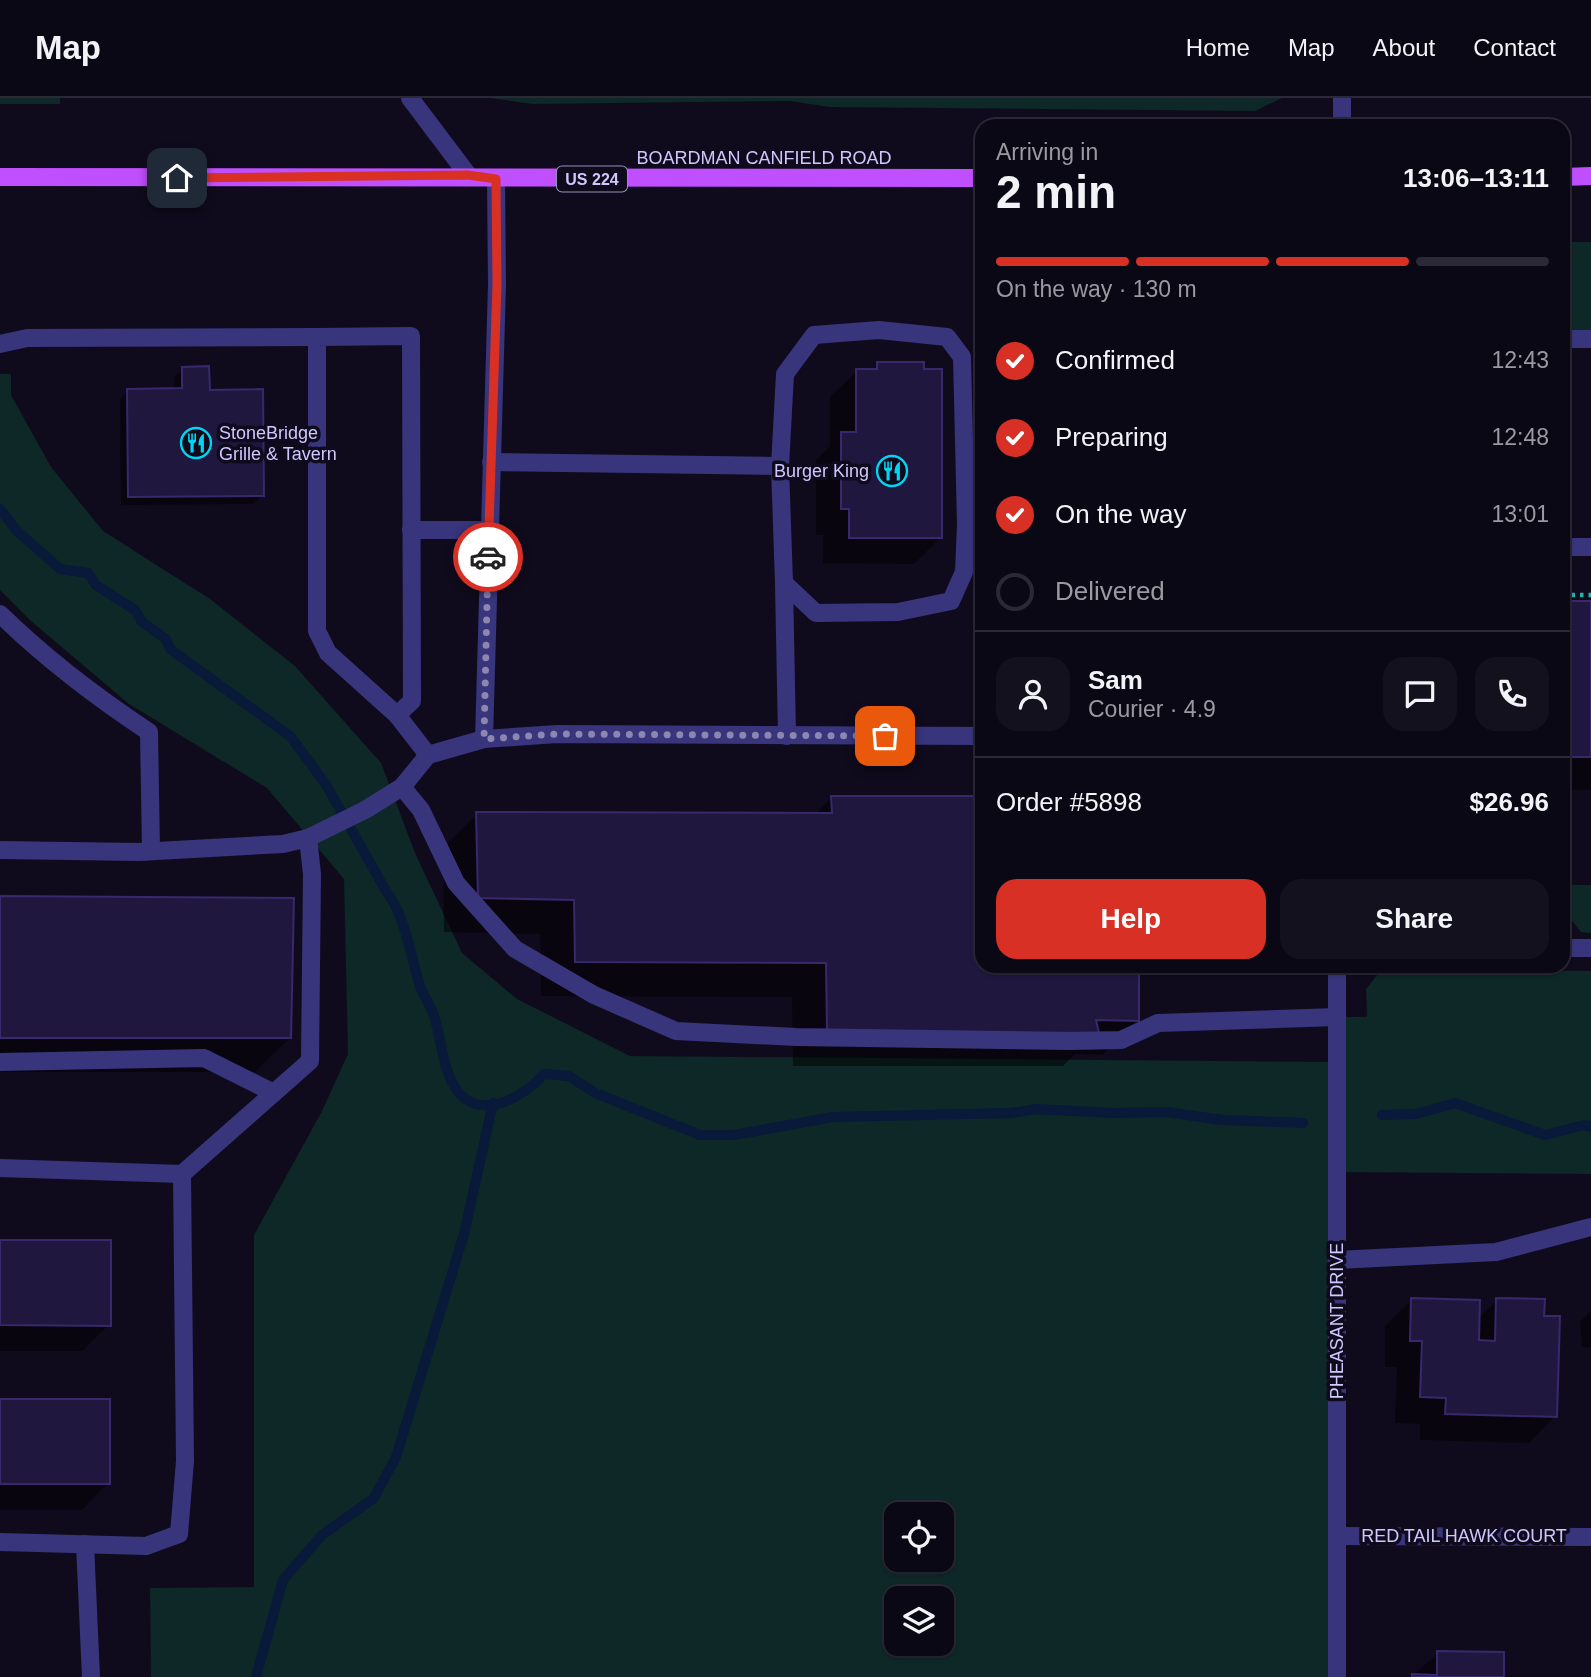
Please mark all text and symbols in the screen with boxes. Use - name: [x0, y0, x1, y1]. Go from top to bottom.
- text: Map: [35, 29, 101, 66]
- text: Home: [1186, 34, 1250, 61]
- text: Map: [1288, 34, 1335, 61]
- text: About: [1373, 34, 1435, 61]
- text: Contact: [1473, 34, 1556, 61]
- text: Arriving in: [996, 139, 1098, 165]
- pin: [147, 148, 207, 208]
- street label: BOARDMAN CANFIELD ROAD: [636, 148, 892, 168]
- icon: home: [158, 159, 196, 197]
- text: 13:06–13:11: [1403, 163, 1549, 193]
- road number: US 224: [557, 166, 627, 192]
- text: 2 min: [996, 166, 1116, 218]
- text: On the way · 130 m: [996, 276, 1197, 302]
- icon: check: [996, 342, 1034, 380]
- text: Confirmed: [1055, 345, 1175, 375]
- text: 12:43: [1491, 347, 1549, 373]
- icon: check: [996, 419, 1034, 457]
- text: Preparing: [1055, 422, 1168, 452]
- place label: StoneBridge Grille & Tavern: [219, 423, 337, 464]
- text: 12:48: [1491, 424, 1549, 450]
- restaurant icon: StoneBridge Grille & Tavern: [179, 426, 213, 460]
- restaurant icon: Burger King: [875, 454, 909, 488]
- place label: Burger King: [774, 461, 869, 481]
- icon: check: [996, 496, 1034, 534]
- text: On the way: [1055, 499, 1187, 529]
- text: 13:01: [1491, 501, 1549, 527]
- courier: [453, 522, 523, 592]
- icon: car: [469, 538, 507, 576]
- text: Delivered: [1055, 576, 1165, 606]
- button: person: [996, 657, 1070, 731]
- button: chat: [1383, 657, 1457, 731]
- button: phone: [1475, 657, 1549, 731]
- text: Sam: [1088, 665, 1143, 695]
- text: Courier · 4.9: [1088, 696, 1216, 722]
- pin: [855, 706, 915, 766]
- icon: bag: [866, 717, 904, 755]
- text: Order #5898: [996, 787, 1142, 817]
- text: $26.96: [1469, 787, 1549, 817]
- button: Help: [996, 879, 1266, 959]
- button: Share: [1280, 879, 1549, 959]
- street label: PHEASANT DRIVE: [1327, 1243, 1347, 1399]
- map controls: [884, 1502, 954, 1656]
- button: locate: [884, 1502, 954, 1572]
- street label: RED TAIL HAWK COURT: [1361, 1526, 1567, 1546]
- button: layers: [884, 1586, 954, 1656]

